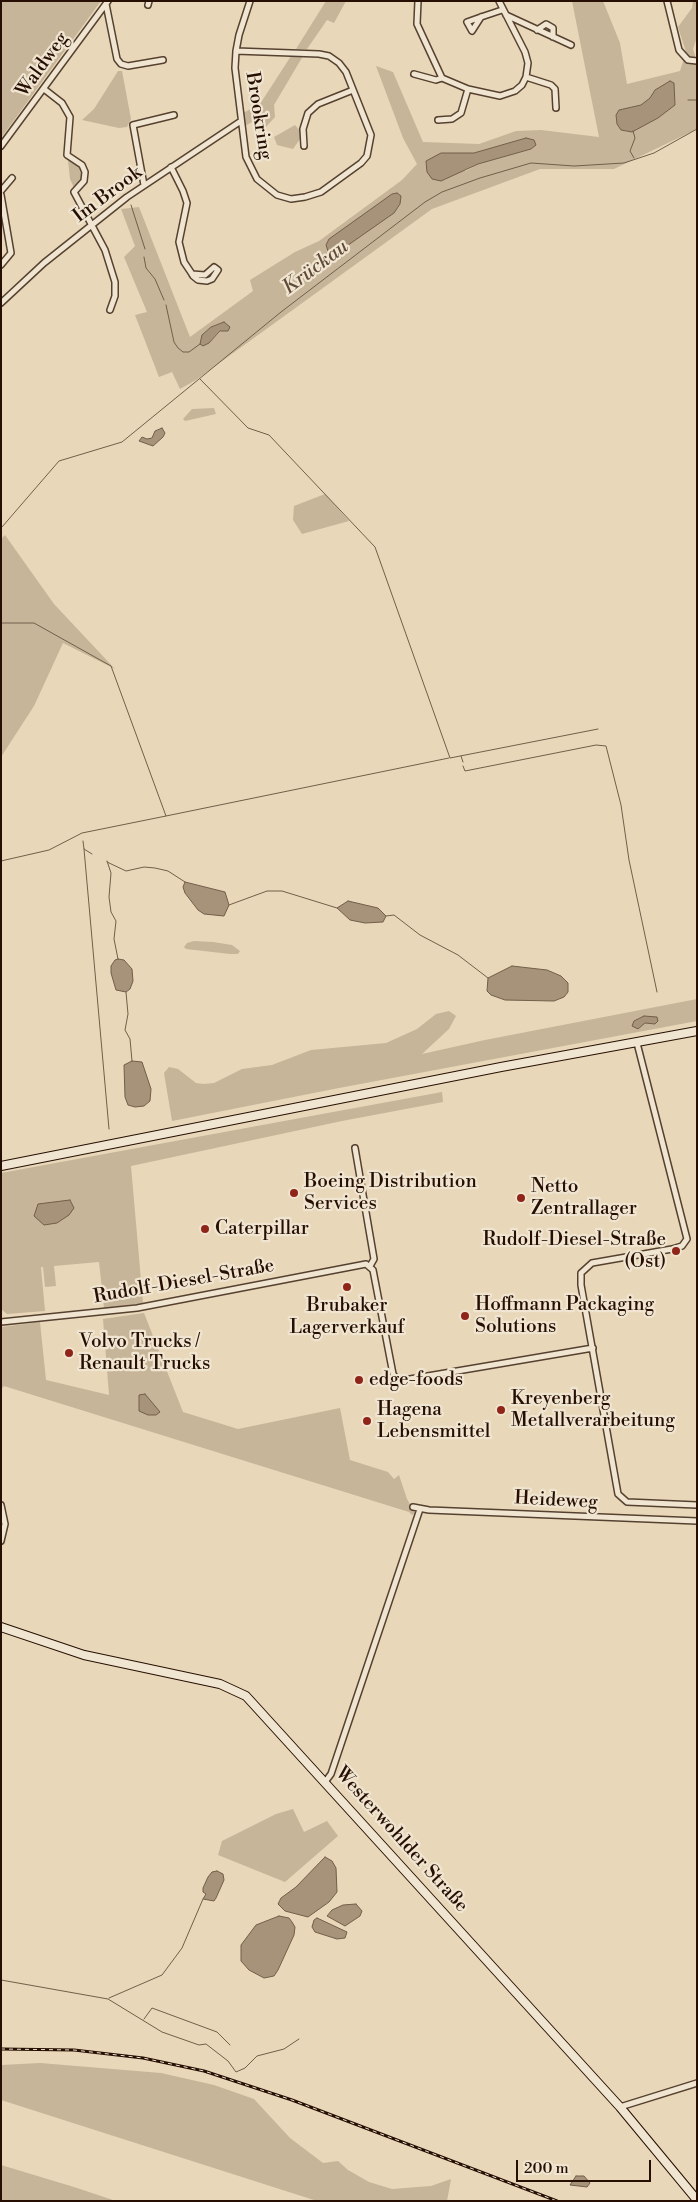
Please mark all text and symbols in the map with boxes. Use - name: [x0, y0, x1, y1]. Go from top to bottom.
- street label: Waldweg: [12, 28, 74, 102]
- street label: Brookring: [240, 70, 276, 162]
- street label: Im Brook: [69, 162, 147, 228]
- water label: Krückau: [278, 235, 354, 301]
- place label: Boeing Distribution Services: [304, 1171, 477, 1215]
- place label: Netto Zentrallager: [531, 1176, 637, 1220]
- marker: Boeing Distribution Services: [288, 1187, 300, 1199]
- marker: Netto Zentrallager: [515, 1192, 527, 1204]
- place label: Caterpillar: [215, 1218, 309, 1240]
- marker: Caterpillar: [199, 1223, 211, 1235]
- place label: Rudolf-Diesel-Straße (Ost): [483, 1229, 666, 1273]
- marker: Rudolf-Diesel-Straße (Ost): [670, 1245, 682, 1257]
- street label: Rudolf-Diesel-Straße: [92, 1255, 276, 1309]
- marker: Brubaker Lagerverkauf: [341, 1281, 353, 1293]
- place label: Hoffmann Packaging Solutions: [475, 1294, 654, 1338]
- place label: Brubaker Lagerverkauf: [290, 1295, 404, 1339]
- marker: Hoffmann Packaging Solutions: [459, 1310, 471, 1322]
- place label: Volvo Trucks / Renault Trucks: [79, 1331, 210, 1375]
- marker: Volvo Trucks / Renault Trucks: [63, 1347, 75, 1359]
- place label: edge-foods: [369, 1369, 463, 1391]
- marker: edge-foods: [353, 1374, 365, 1386]
- place label: Kreyenberg Metallverarbeitung: [511, 1388, 675, 1432]
- place label: Hagena Lebensmittel: [377, 1399, 490, 1443]
- marker: Kreyenberg Metallverarbeitung: [495, 1404, 507, 1416]
- marker: Hagena Lebensmittel: [361, 1415, 373, 1427]
- street label: Heideweg: [514, 1487, 598, 1515]
- street label: Westerwohlder Straße: [330, 1763, 472, 1917]
- scale bar: [518, 2150, 653, 2182]
- text: 200 m: [524, 2159, 569, 2178]

